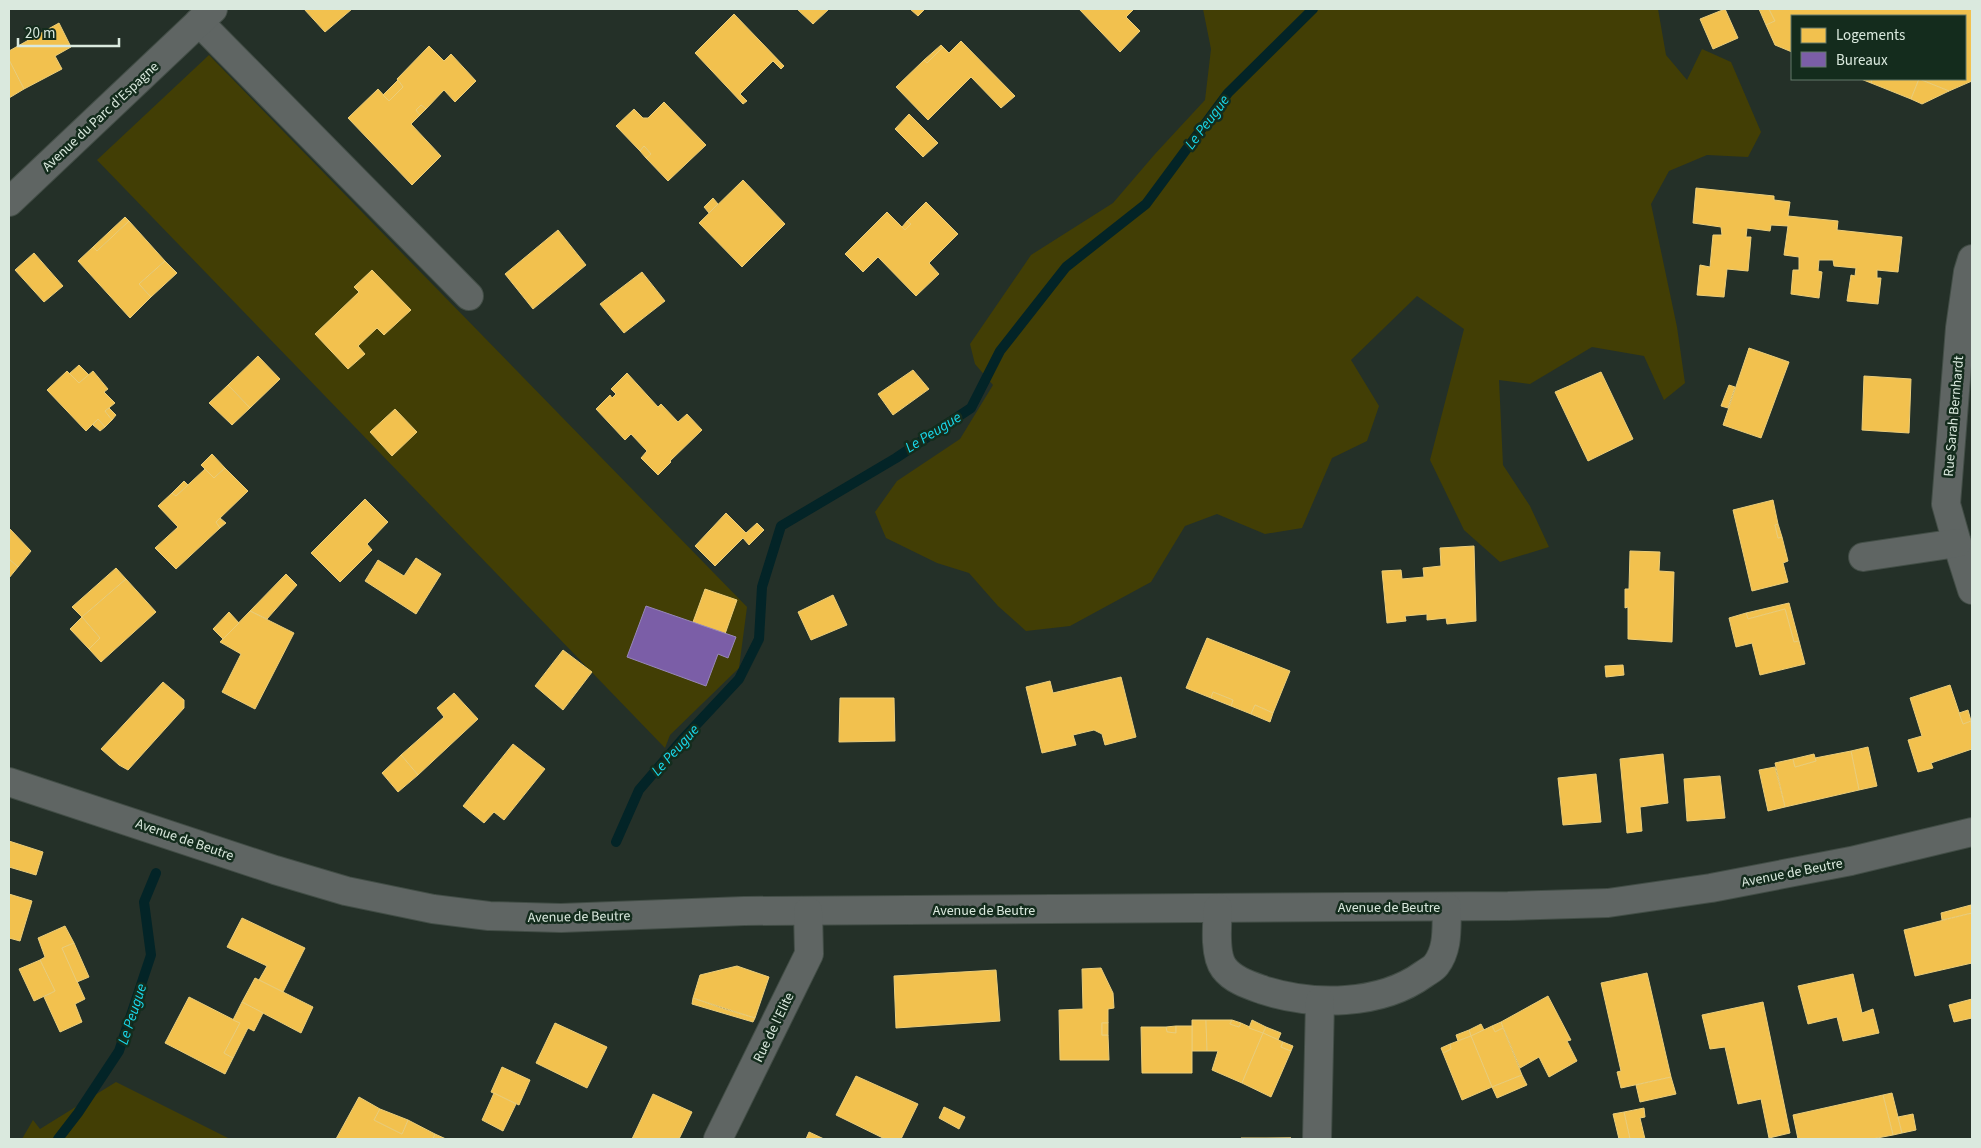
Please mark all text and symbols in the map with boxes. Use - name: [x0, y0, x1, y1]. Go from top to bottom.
- scale bar: [18, 15, 119, 47]
- legend: [1791, 15, 1966, 80]
- text: 20 m: [25, 23, 55, 44]
- text: Logements: [1836, 25, 1905, 46]
- text: Bureaux: [1836, 50, 1888, 71]
- street label: Avenue du Parc d'Espagne: [38, 57, 164, 176]
- water label: Le Peugue: [1180, 91, 1235, 154]
- street label: Rue Sarah Bernhardt: [1939, 354, 1969, 477]
- water label: Le Peugue: [901, 407, 966, 458]
- water label: Le Peugue: [647, 720, 704, 781]
- street label: Avenue de Beutre: [133, 814, 237, 866]
- street label: Avenue de Beutre: [1740, 853, 1845, 893]
- street label: Avenue de Beutre: [1338, 898, 1440, 918]
- street label: Avenue de Beutre: [933, 901, 1035, 921]
- street label: Avenue de Beutre: [528, 906, 631, 928]
- water label: Le Peugue: [113, 981, 152, 1047]
- street label: Rue de l'Elite: [748, 989, 800, 1066]

